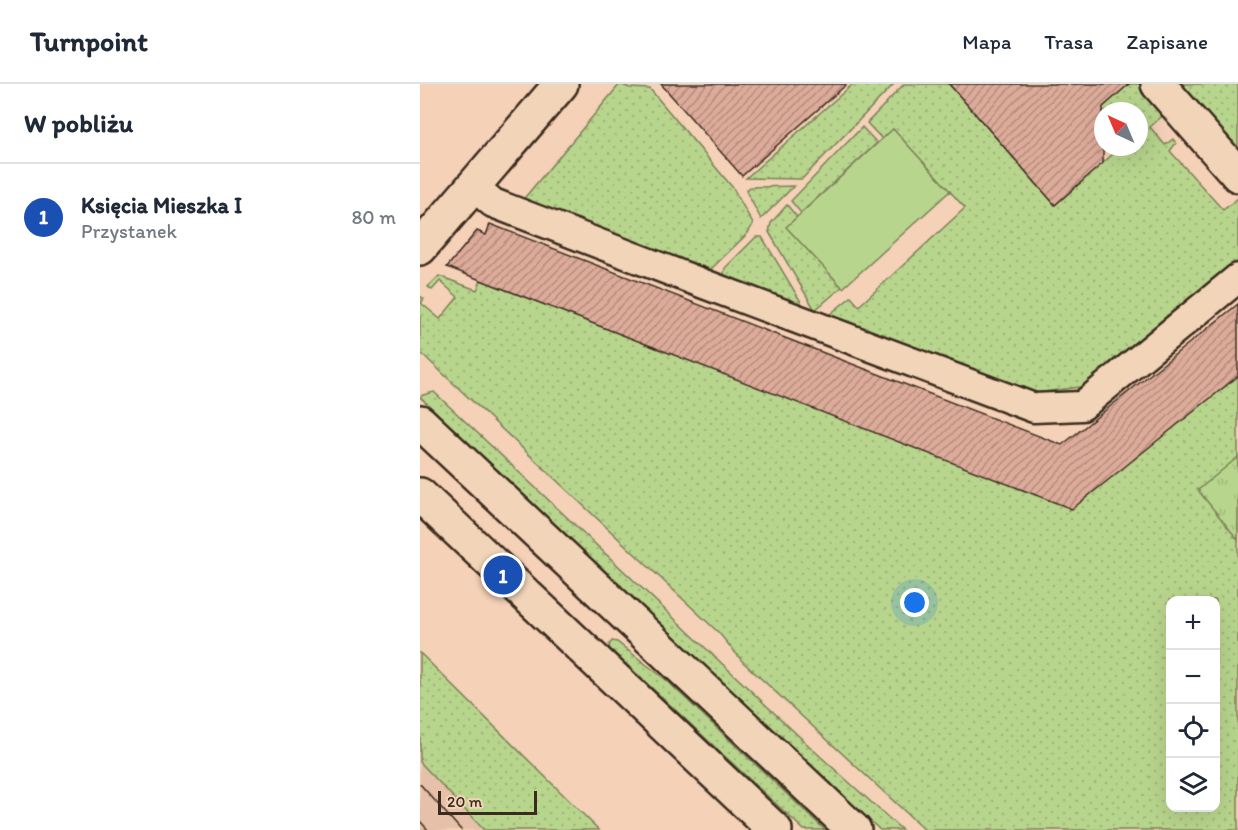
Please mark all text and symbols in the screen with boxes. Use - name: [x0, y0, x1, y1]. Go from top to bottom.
- text: Turnpoint: [30, 24, 148, 58]
- text: Mapa: [962, 29, 1011, 54]
- text: Trasa: [1044, 29, 1093, 54]
- text: Zapisane: [1126, 29, 1208, 54]
- north arrow: [1094, 102, 1148, 156]
- text: W pobliżu: [24, 107, 133, 139]
- text: Księcia Mieszka I: [81, 192, 242, 219]
- text: 1: [39, 205, 48, 229]
- text: 80 m: [351, 205, 396, 229]
- text: Przystanek: [81, 219, 177, 243]
- pin: 1: [484, 552, 523, 598]
- your location: [900, 588, 929, 617]
- map controls: [1166, 596, 1220, 812]
- button: +: [1166, 596, 1220, 650]
- button: −: [1166, 650, 1220, 704]
- button: locate: [1166, 704, 1220, 758]
- button: layers: [1166, 758, 1220, 812]
- scale bar: [438, 788, 537, 816]
- text: 20 m: [447, 792, 482, 811]

